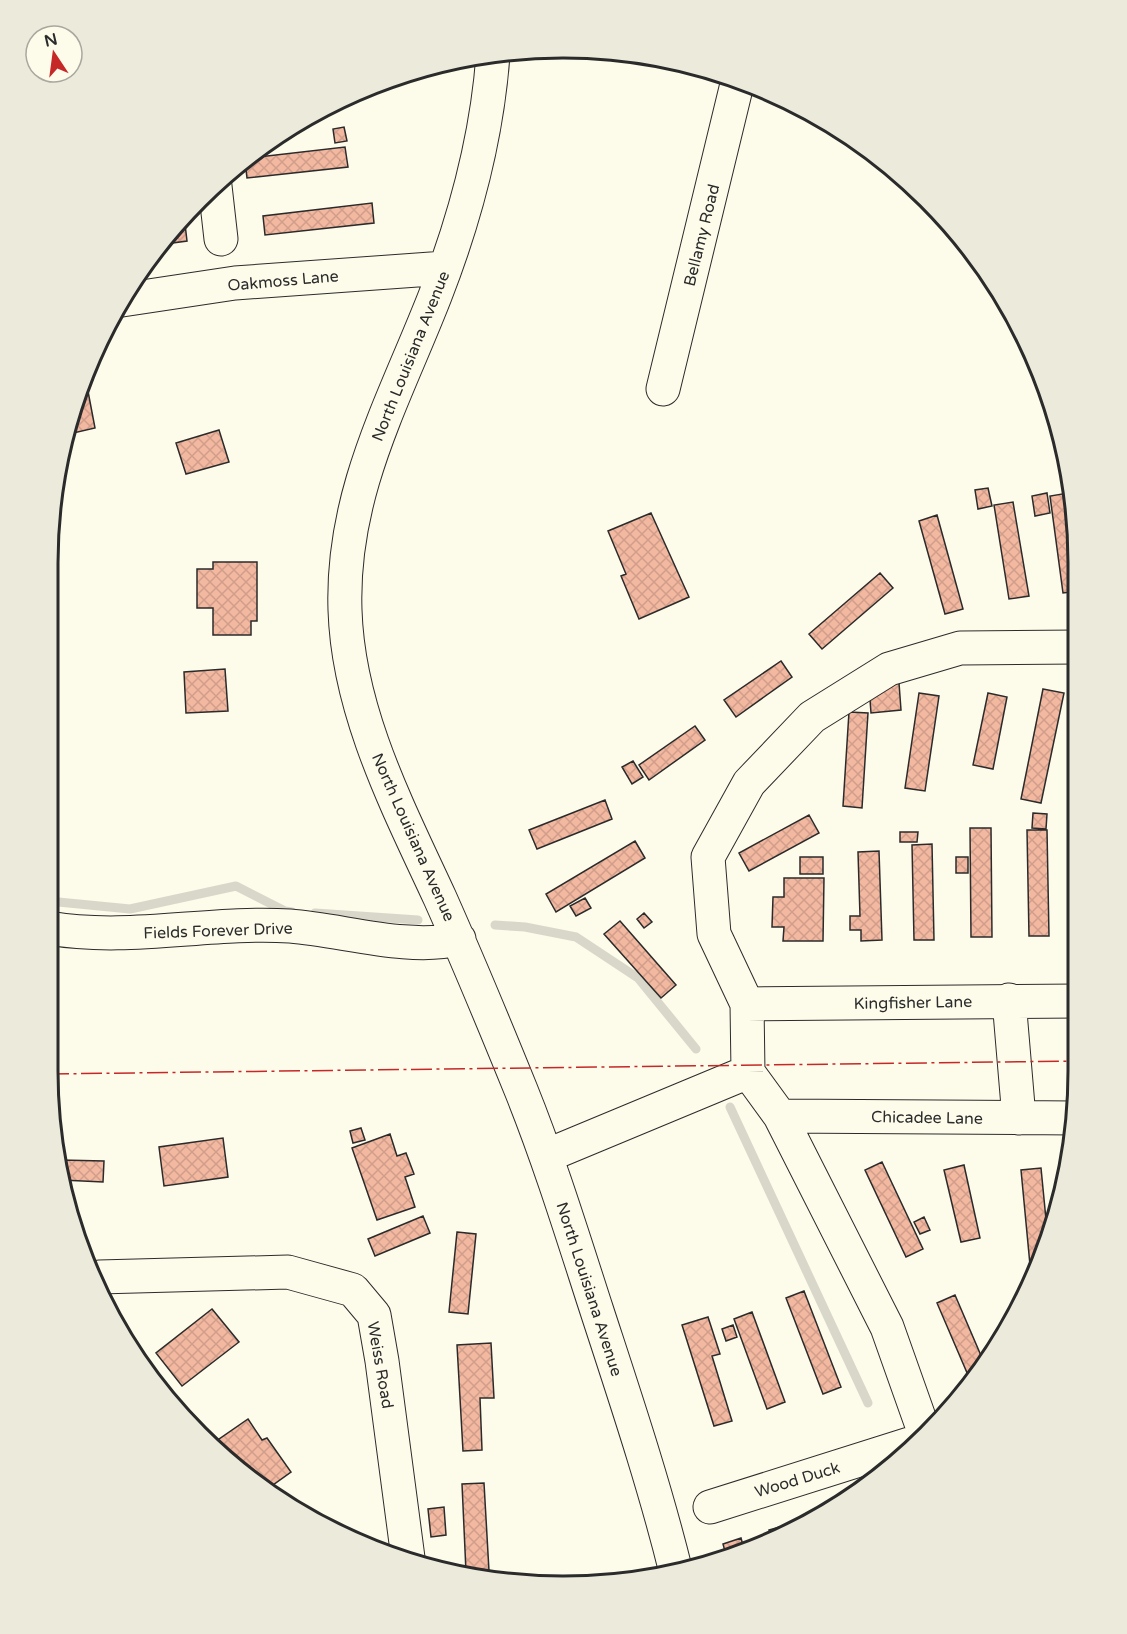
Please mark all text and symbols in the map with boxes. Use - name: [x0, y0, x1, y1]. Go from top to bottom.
- north arrow: [24, 24, 84, 84]
- text: N: [42, 29, 59, 52]
- street label: Bellamy Road: [680, 182, 724, 288]
- street label: Oakmoss Lane: [227, 266, 339, 296]
- street label: North Louisiana Avenue: [368, 268, 454, 444]
- street label: North Louisiana Avenue: [367, 750, 459, 925]
- street label: Fields Forever Drive: [143, 918, 293, 944]
- street label: Kingfisher Lane: [854, 992, 972, 1014]
- street label: Chicadee Lane: [871, 1107, 983, 1129]
- street label: North Louisiana Avenue: [551, 1200, 627, 1379]
- street label: Weiss Road: [363, 1320, 398, 1410]
- street label: Wood Duck: [752, 1457, 843, 1502]

